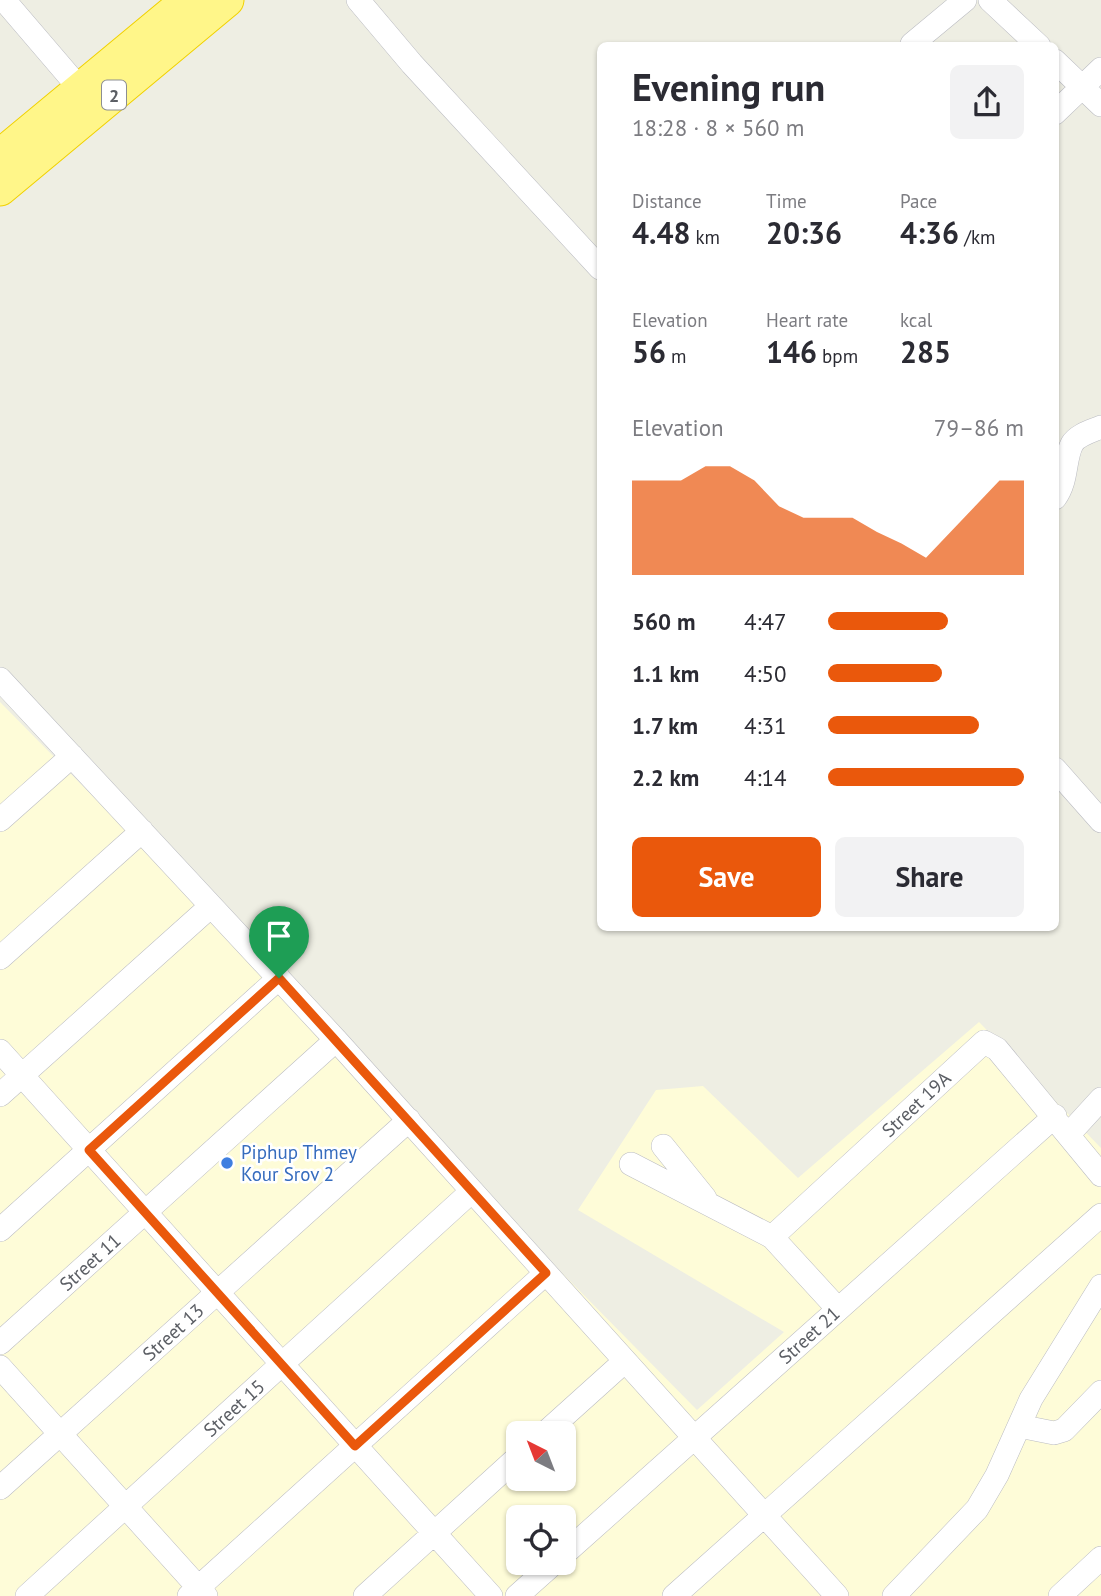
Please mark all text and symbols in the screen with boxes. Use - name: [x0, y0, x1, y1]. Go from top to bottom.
- text: Evening run: [632, 62, 825, 111]
- button: share: [950, 65, 1024, 139]
- road number: 2: [102, 80, 126, 110]
- text: 18:28 · 8 × 560 m: [632, 113, 804, 142]
- text: Distance: [632, 189, 702, 213]
- text: Time: [766, 189, 807, 213]
- text: Pace: [900, 189, 937, 213]
- text: 4.48: [632, 213, 690, 252]
- text: 20:36: [766, 213, 842, 252]
- text: 4:36: [900, 213, 959, 252]
- text: km: [690, 225, 720, 249]
- text: /km: [959, 225, 995, 249]
- text: Elevation: [632, 308, 708, 332]
- text: Heart rate: [766, 308, 848, 332]
- text: kcal: [900, 308, 932, 332]
- text: 56: [632, 332, 666, 371]
- text: 146: [766, 332, 817, 371]
- text: 285: [900, 332, 951, 371]
- text: m: [666, 344, 687, 368]
- text: bpm: [817, 344, 858, 368]
- text: Elevation: [632, 413, 724, 442]
- text: 79–86 m: [934, 413, 1024, 442]
- text: 560 m: [632, 607, 695, 636]
- text: 4:47: [744, 607, 787, 636]
- text: 1.1 km: [632, 659, 699, 688]
- text: 4:50: [744, 659, 787, 688]
- text: 1.7 km: [632, 711, 698, 740]
- text: 4:31: [744, 711, 787, 740]
- text: 2.2 km: [632, 763, 699, 792]
- text: 4:14: [744, 763, 787, 792]
- button: Save: [632, 837, 821, 917]
- button: Share: [835, 837, 1024, 917]
- pin: [249, 906, 309, 978]
- icon: arrive: [260, 917, 298, 955]
- street label: Street 19A: [877, 1066, 955, 1142]
- place label: Piphup Thmey Kour Srov 2: [241, 1140, 357, 1186]
- marker: Piphup Thmey Kour Srov 2: [219, 1155, 235, 1171]
- street label: Street 11: [54, 1228, 126, 1296]
- street label: Street 13: [137, 1298, 209, 1366]
- street label: Street 21: [773, 1301, 845, 1369]
- street label: Street 15: [198, 1374, 270, 1442]
- north arrow: [506, 1421, 576, 1491]
- map controls: [506, 1421, 576, 1575]
- button: locate: [506, 1505, 576, 1575]

